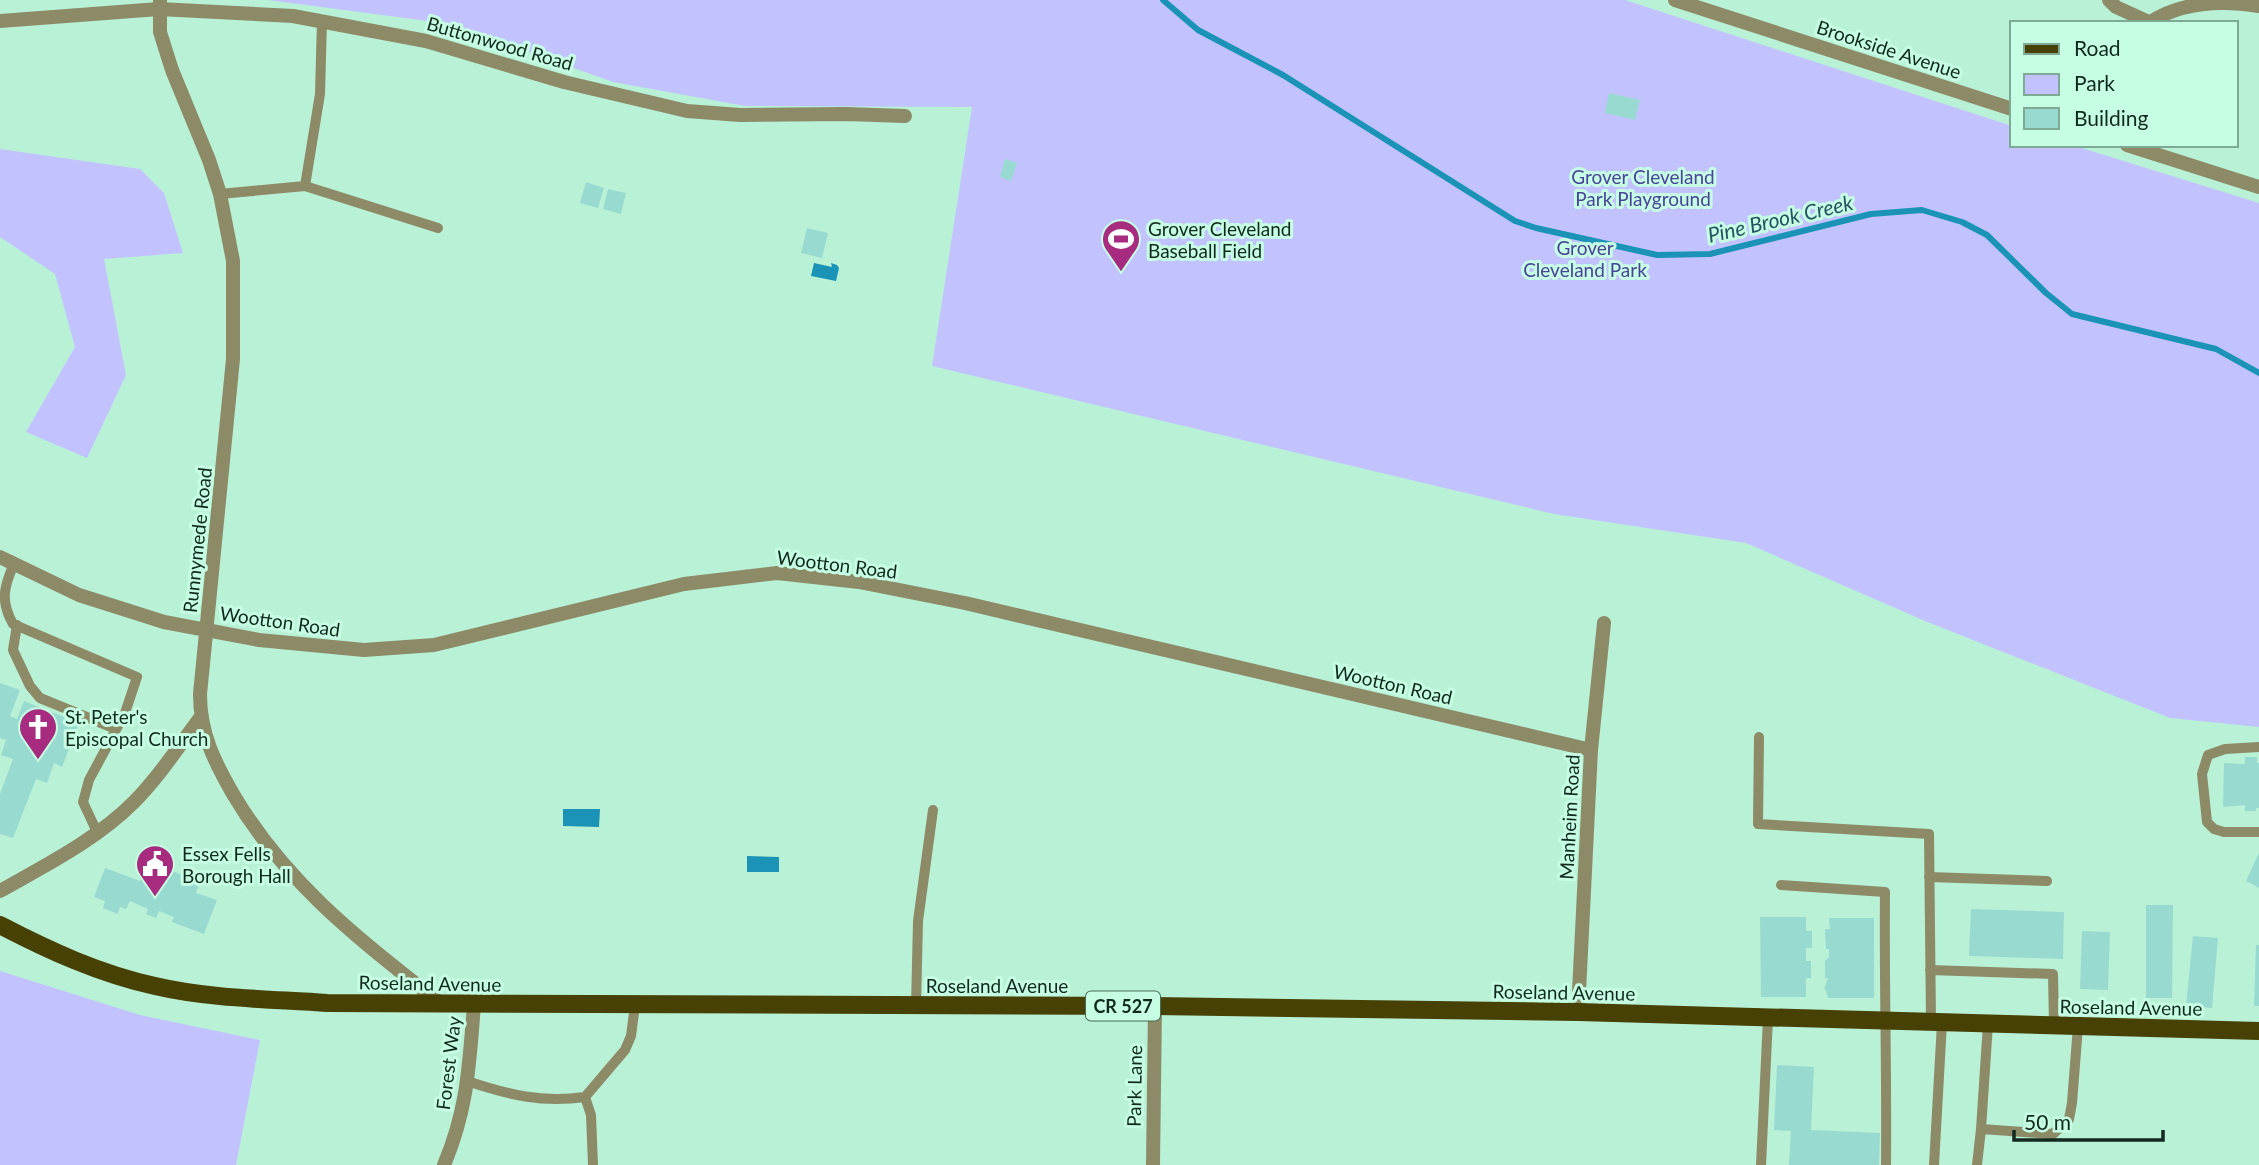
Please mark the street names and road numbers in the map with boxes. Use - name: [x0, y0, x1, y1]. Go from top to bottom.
- street label: Buttonwood Road: [424, 11, 576, 75]
- street label: Brookside Avenue: [1814, 15, 1964, 83]
- street label: Runnymede Road: [178, 466, 216, 614]
- street label: Wootton Road: [775, 545, 899, 583]
- street label: Wootton Road: [218, 601, 342, 641]
- street label: Wootton Road: [1331, 659, 1455, 709]
- street label: Manheim Road: [1554, 754, 1584, 880]
- street label: Roseland Avenue: [358, 970, 502, 996]
- street label: Roseland Avenue: [926, 974, 1068, 997]
- street label: Roseland Avenue: [1492, 979, 1636, 1005]
- road number: CR 527: [1086, 992, 1160, 1021]
- street label: Roseland Avenue: [2059, 994, 2203, 1020]
- street label: Forest Way: [431, 1014, 465, 1111]
- street label: Park Lane: [1122, 1045, 1146, 1127]

